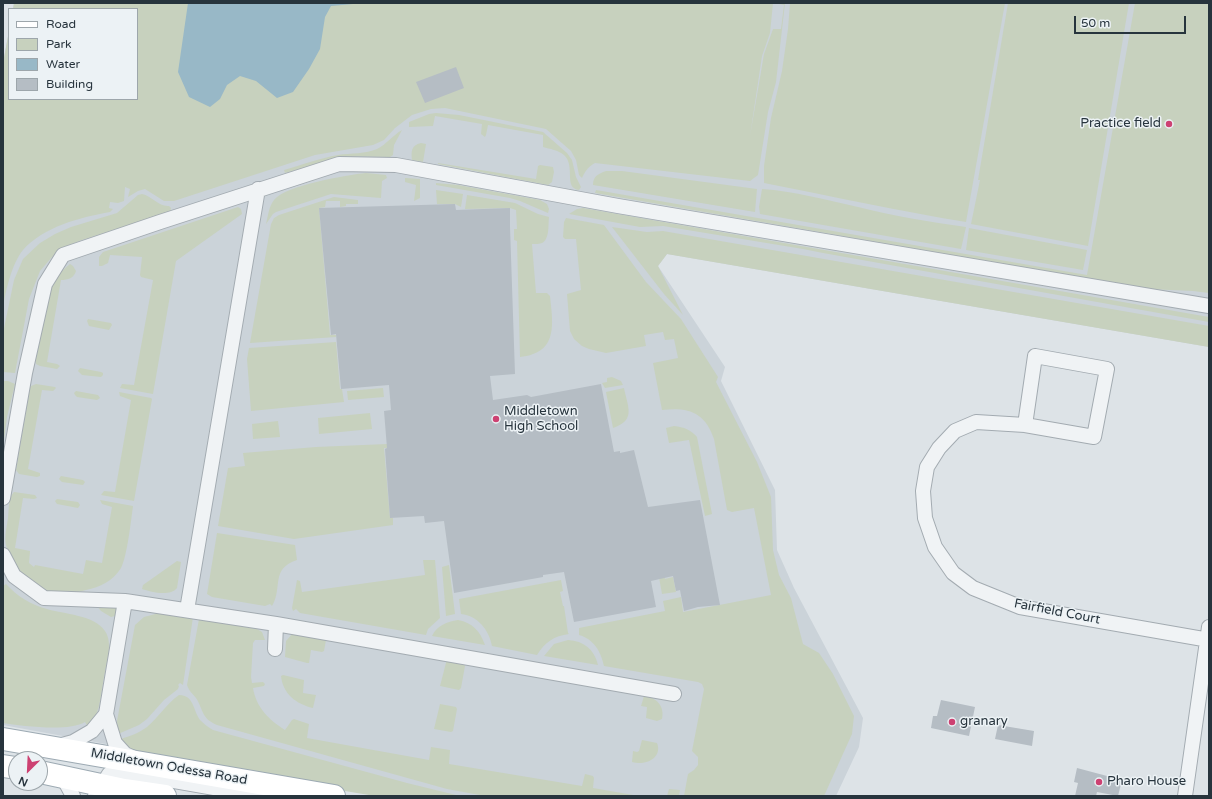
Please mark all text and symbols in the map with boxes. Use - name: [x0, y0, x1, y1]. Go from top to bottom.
- legend: [8, 8, 138, 100]
- scale bar: [1076, 8, 1188, 34]
- text: 50 m: [1081, 16, 1110, 30]
- text: Road: [46, 17, 76, 31]
- text: Park: [46, 37, 72, 51]
- text: Water: [46, 57, 80, 71]
- text: Building: [46, 77, 93, 91]
- place label: Practice field: [1080, 116, 1161, 132]
- marker: Practice field: [1164, 119, 1174, 129]
- place label: Middletown High School: [504, 404, 578, 435]
- marker: Middletown High School: [491, 414, 501, 424]
- street label: Fairfield Court: [1013, 596, 1101, 628]
- place label: granary: [960, 714, 1008, 730]
- marker: granary: [947, 717, 957, 727]
- street label: Middletown Odessa Road: [90, 746, 248, 788]
- north arrow: [8, 751, 48, 791]
- text: N: [17, 774, 30, 789]
- place label: Pharo House: [1107, 774, 1186, 790]
- marker: Pharo House: [1094, 777, 1104, 787]

